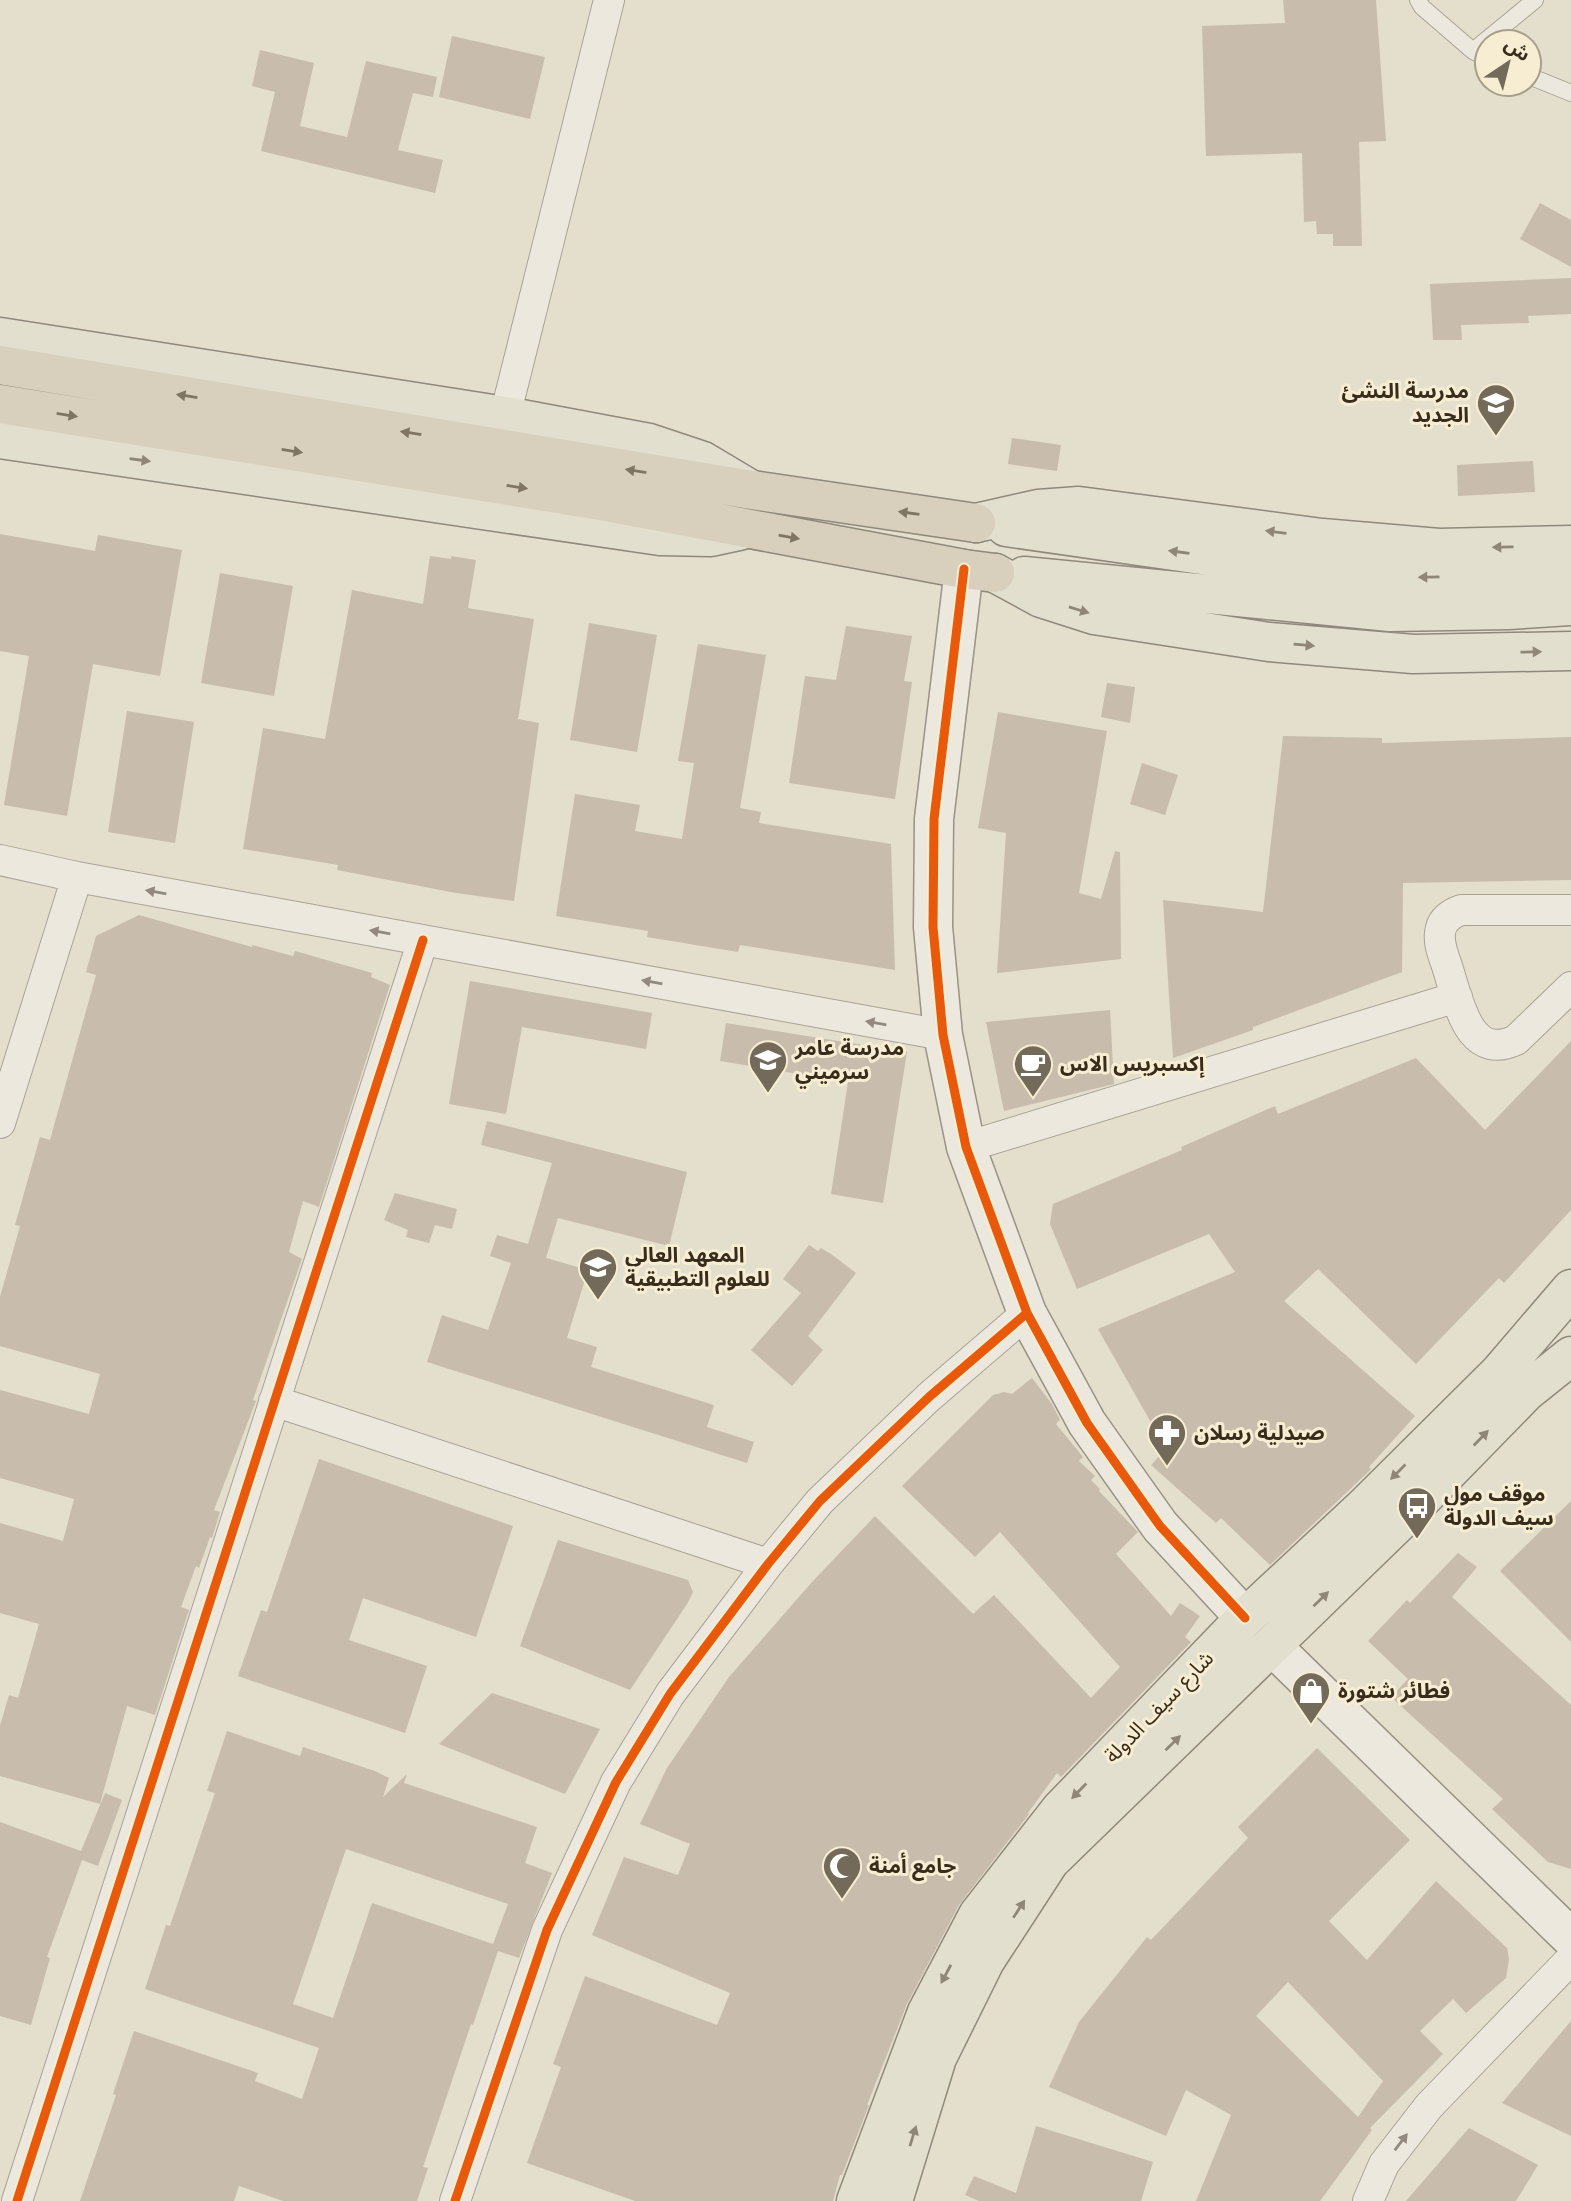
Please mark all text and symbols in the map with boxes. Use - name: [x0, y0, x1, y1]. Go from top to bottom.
- text: ش: [1495, 26, 1539, 74]
- north arrow: [1473, 28, 1543, 98]
- place label: مدرسة النشئ الجديد: [1342, 369, 1469, 437]
- school or university icon: مدرسة النشئ الجديد: [1475, 382, 1517, 437]
- one-way arrow: [176, 390, 198, 401]
- one-way arrow: [56, 410, 78, 421]
- one-way arrow: [400, 427, 422, 438]
- one-way arrow: [281, 446, 303, 457]
- one-way arrow: [129, 455, 151, 466]
- one-way arrow: [625, 465, 647, 476]
- one-way arrow: [506, 482, 528, 493]
- one-way arrow: [898, 507, 920, 518]
- one-way arrow: [1265, 527, 1287, 538]
- one-way arrow: [778, 532, 800, 543]
- one-way arrow: [1492, 541, 1514, 552]
- one-way arrow: [1168, 546, 1190, 557]
- one-way arrow: [1418, 572, 1440, 583]
- one-way arrow: [1069, 605, 1090, 615]
- one-way arrow: [1293, 640, 1315, 651]
- one-way arrow: [1520, 646, 1542, 657]
- one-way arrow: [145, 886, 167, 897]
- one-way arrow: [369, 926, 391, 937]
- one-way arrow: [641, 976, 663, 987]
- one-way arrow: [865, 1017, 887, 1028]
- place label: مدرسة عامر سرميني: [794, 1026, 904, 1094]
- school or university icon: مدرسة عامر سرميني: [747, 1039, 789, 1094]
- place label: إكسبريس الاس: [1060, 1042, 1205, 1086]
- cafe icon: إكسبريس الاس: [1012, 1043, 1054, 1098]
- place label: المعهد العالي للعلوم التطبيقية: [625, 1233, 770, 1301]
- school or university icon: المعهد العالي للعلوم التطبيقية: [577, 1246, 619, 1301]
- place label: صيدلية رسلان: [1194, 1411, 1325, 1455]
- pharmacy icon: صيدلية رسلان: [1146, 1412, 1188, 1467]
- one-way arrow: [1473, 1429, 1490, 1446]
- one-way arrow: [1390, 1464, 1407, 1481]
- place label: موقف مول سيف الدولة: [1444, 1472, 1554, 1540]
- bus stop icon: موقف مول سيف الدولة: [1396, 1485, 1438, 1540]
- one-way arrow: [1312, 1590, 1329, 1607]
- street label: شارع سيف الدولة: [1093, 1639, 1225, 1775]
- place label: فطائر شتورة: [1338, 1669, 1450, 1713]
- shop icon: فطائر شتورة: [1290, 1670, 1332, 1725]
- one-way arrow: [1164, 1735, 1181, 1751]
- one-way arrow: [1070, 1782, 1087, 1799]
- place label: جامع أمنة: [869, 1844, 956, 1888]
- mosque icon: جامع أمنة: [821, 1845, 863, 1900]
- one-way arrow: [1012, 1900, 1026, 1918]
- one-way arrow: [941, 1964, 952, 1984]
- one-way arrow: [908, 2125, 918, 2146]
- one-way arrow: [1394, 2133, 1408, 2151]

